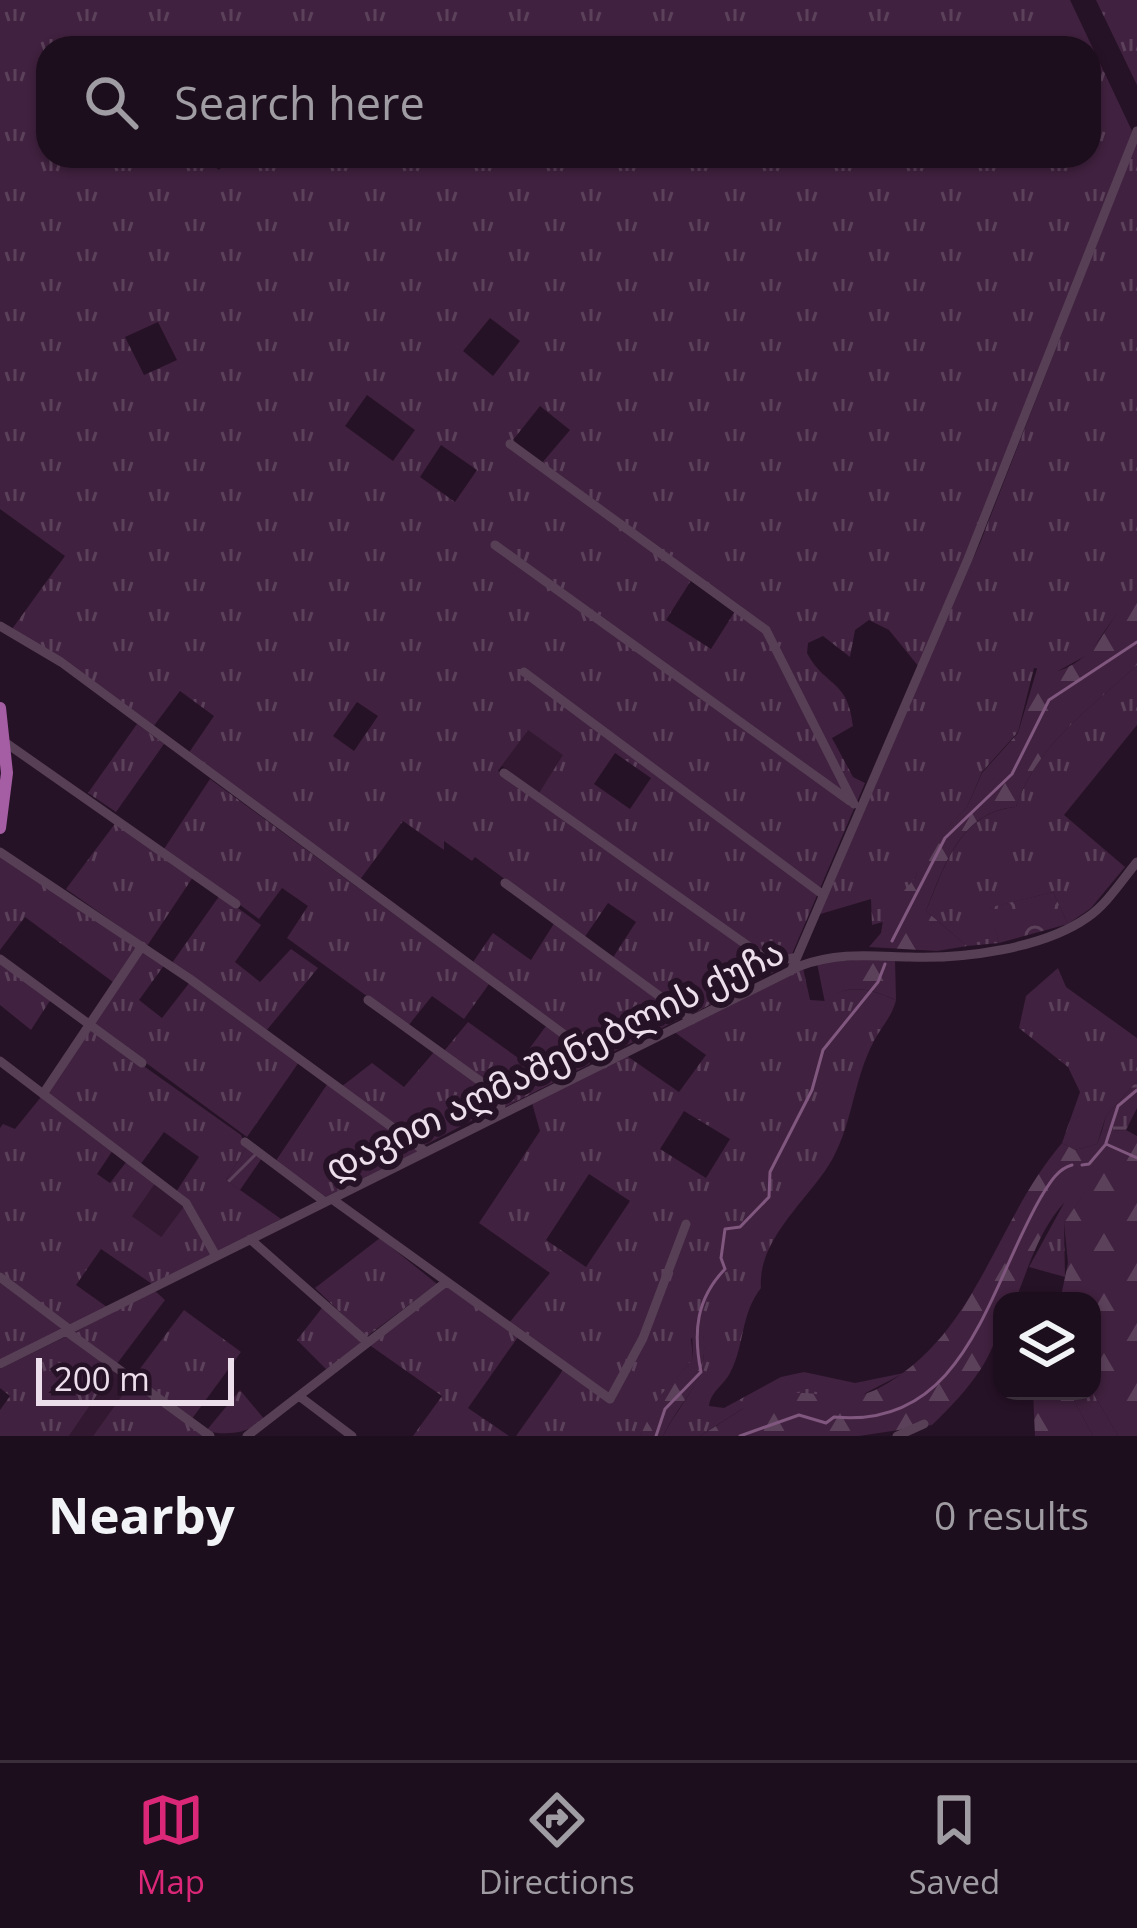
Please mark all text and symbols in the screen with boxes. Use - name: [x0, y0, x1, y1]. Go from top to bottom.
- search box: [36, 36, 1101, 168]
- icon: search: [78, 69, 144, 135]
- text: Search here: [174, 72, 425, 133]
- street label: დავით აღმაშენებლის ქუჩა: [316, 926, 792, 1192]
- map controls: [993, 1292, 1101, 1400]
- button: layers: [993, 1292, 1101, 1400]
- scale bar: [36, 1352, 234, 1405]
- text: 200 m: [54, 1356, 150, 1401]
- text: Nearby: [48, 1479, 235, 1549]
- text: 0 results: [934, 1488, 1089, 1541]
- tab: Map: [137, 1787, 205, 1904]
- tab: Directions: [479, 1787, 635, 1904]
- tab: Saved: [908, 1787, 1000, 1904]

